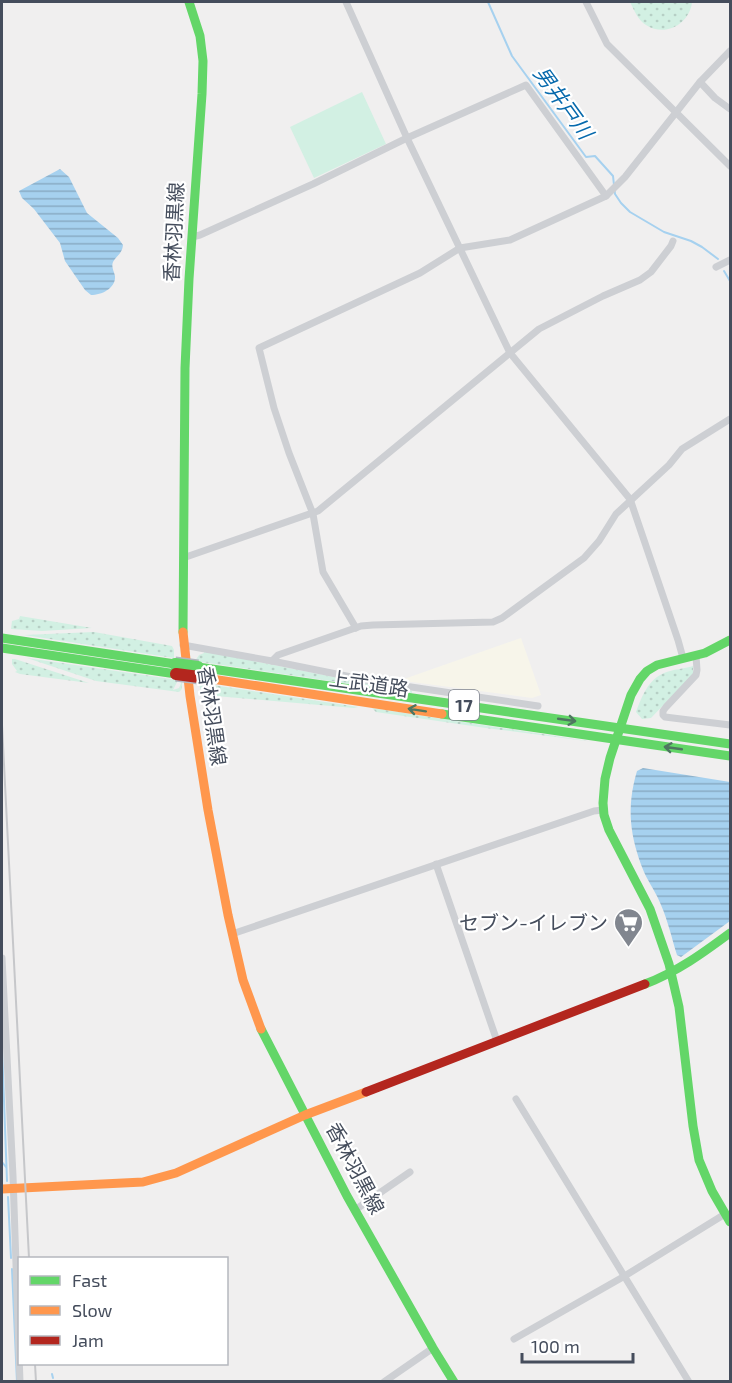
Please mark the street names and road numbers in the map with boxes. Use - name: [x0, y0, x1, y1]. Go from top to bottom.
- street label: 香林羽黒線: [158, 181, 188, 283]
- street label: 香林羽黒線: [194, 665, 232, 767]
- street label: 上武道路: [328, 666, 410, 700]
- road number: 17: [449, 690, 479, 720]
- street label: 香林羽黒線: [322, 1118, 390, 1218]

